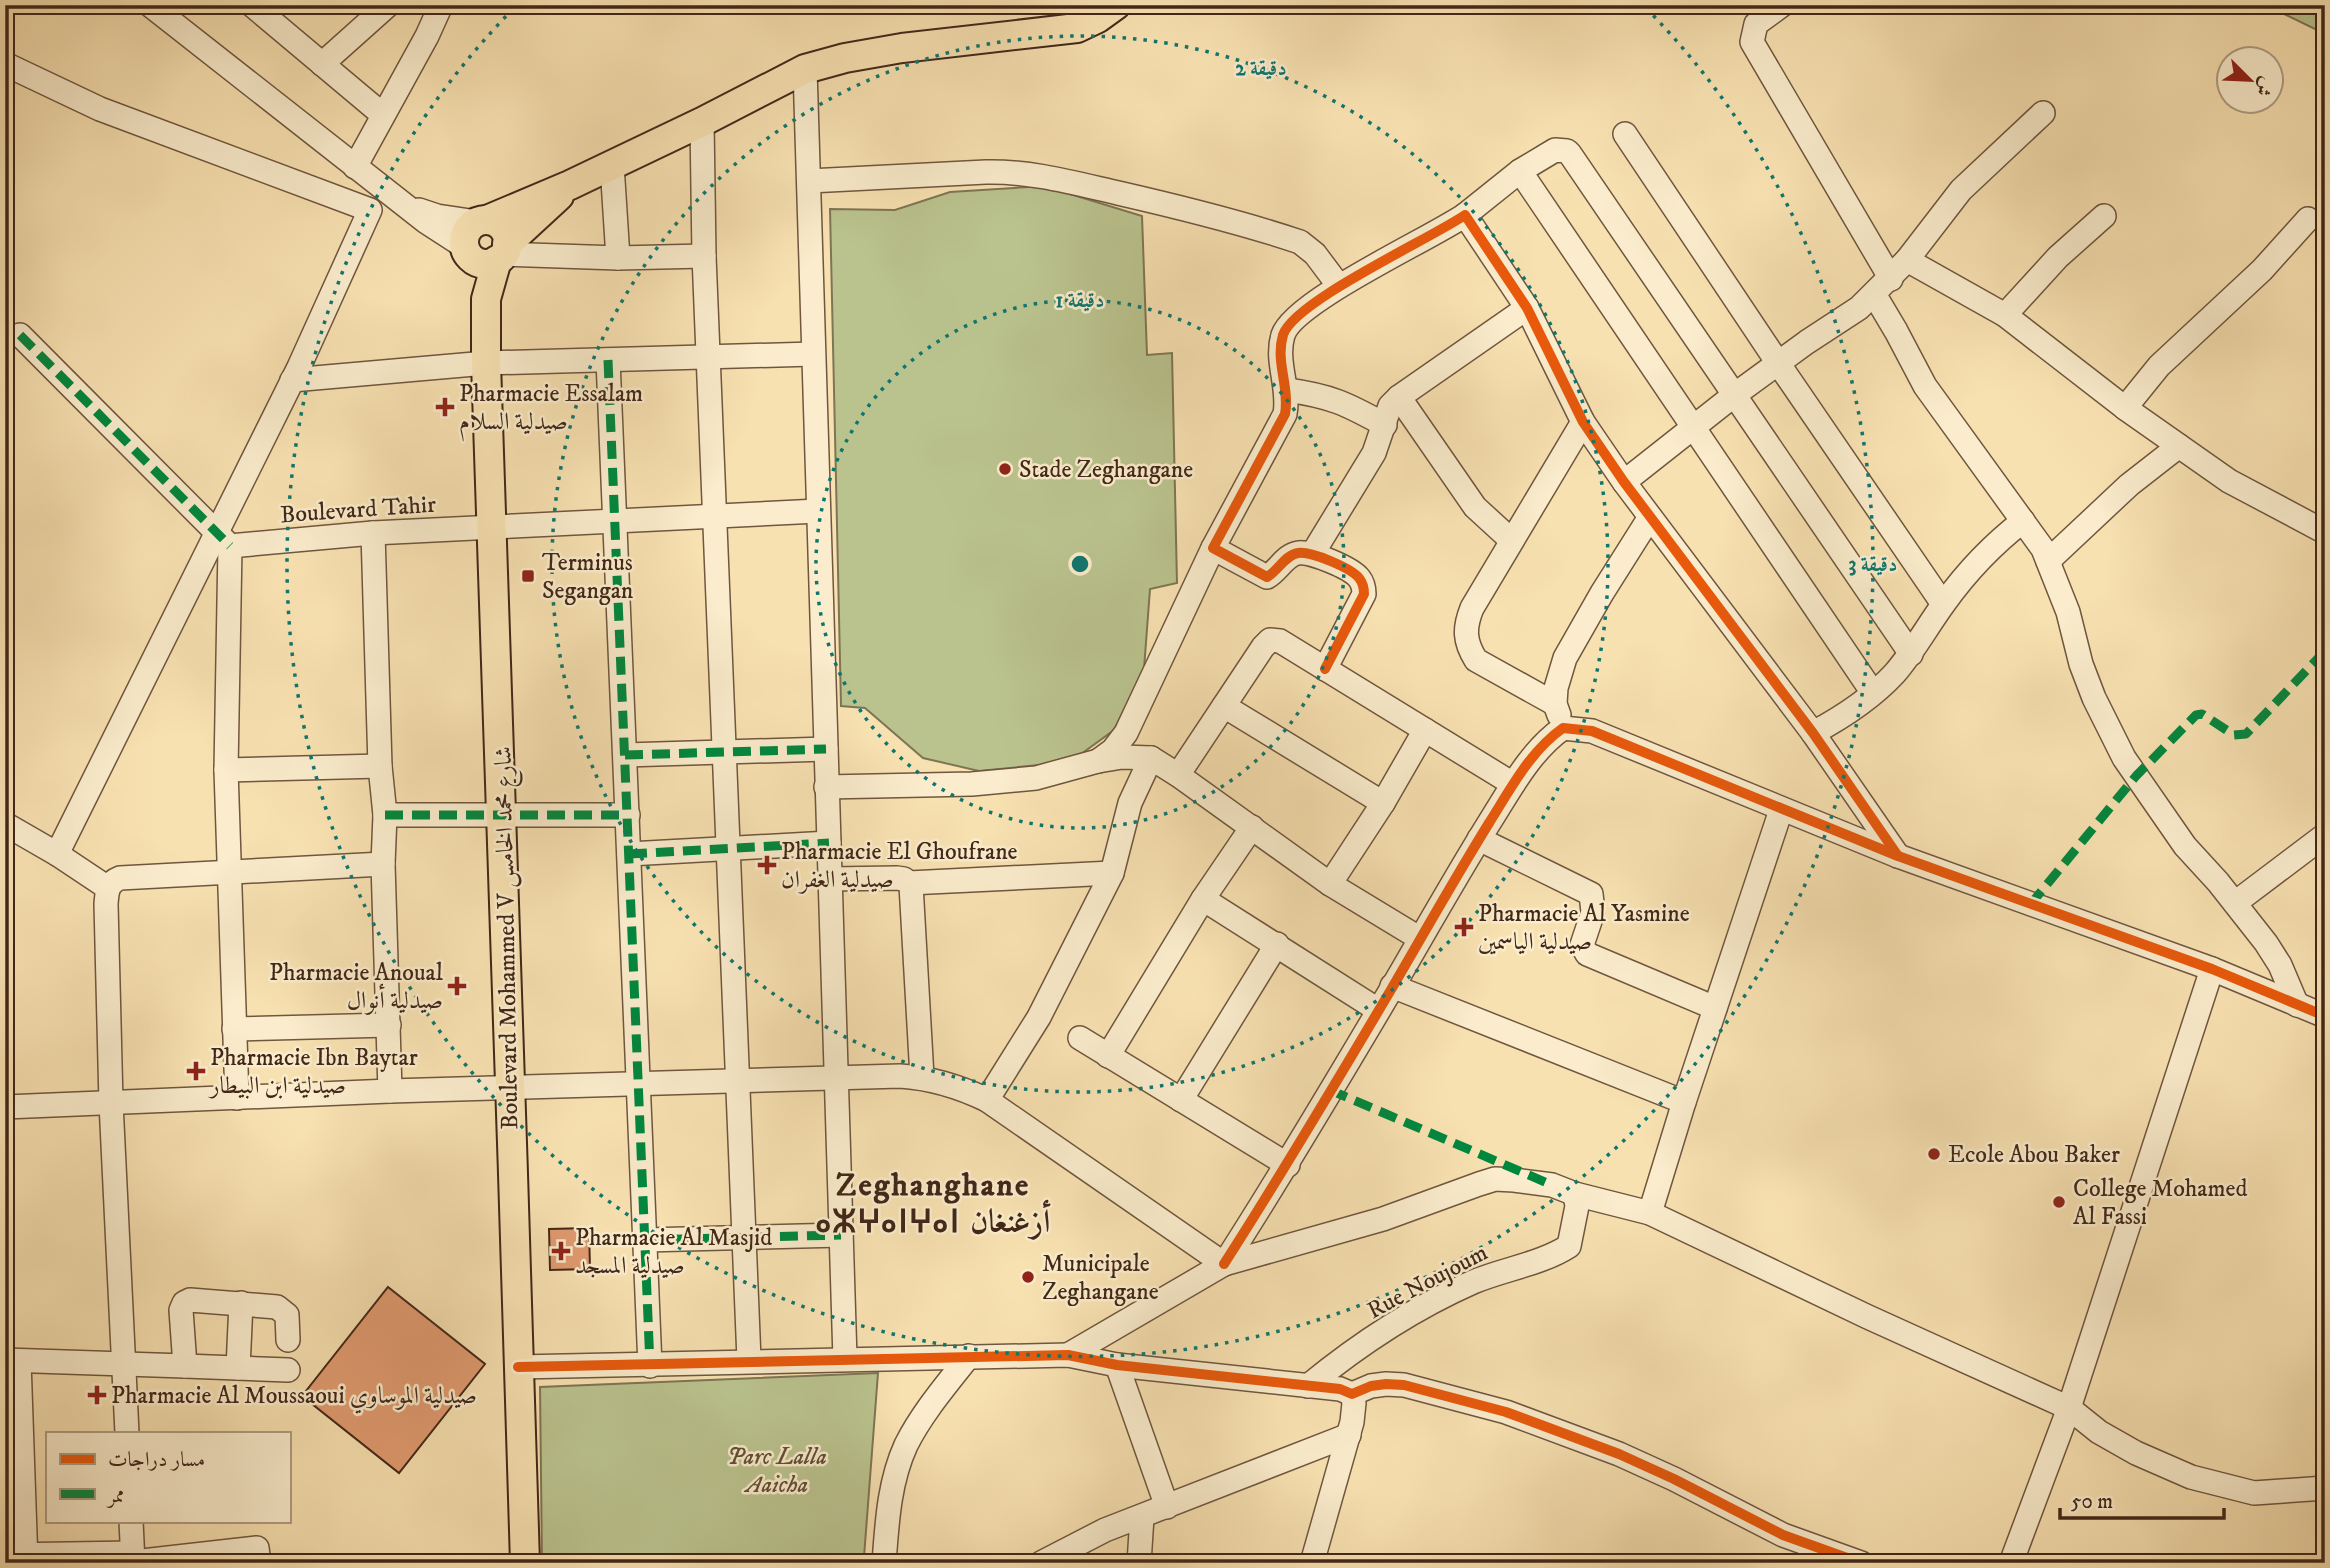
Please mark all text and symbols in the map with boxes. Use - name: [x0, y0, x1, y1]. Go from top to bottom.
- north arrow: [2214, 46, 2284, 116]
- text: 2 دقيقة: [1235, 56, 1287, 82]
- text: ش: [2250, 73, 2279, 100]
- text: 1 دقيقة: [1056, 288, 1104, 314]
- place label: Pharmacie Essalam صيدلية السلام: [459, 379, 643, 442]
- marker: Pharmacie Essalam صيدلية السلام: [437, 399, 453, 415]
- place label: Stade Zeghangane: [1019, 455, 1193, 485]
- marker: Stade Zeghangane: [997, 461, 1013, 477]
- street label: Boulevard Tahir: [279, 490, 437, 530]
- place label: Terminus Segangan: [542, 548, 634, 606]
- centre of rings: [1068, 552, 1092, 576]
- text: 3 دقيقة: [1848, 552, 1898, 578]
- marker: Terminus Segangan: [520, 568, 536, 584]
- street label: Boulevard Mohammed V شارع محمد الخامس: [489, 746, 529, 1130]
- place label: Pharmacie El Ghoufrane صيدلية الغفران: [781, 837, 1018, 895]
- marker: Pharmacie El Ghoufrane صيدلية الغفران: [759, 857, 775, 873]
- place label: Pharmacie Al Yasmine صيدلية الياسمين: [1478, 899, 1690, 957]
- marker: Pharmacie Al Yasmine صيدلية الياسمين: [1456, 919, 1472, 935]
- place label: Pharmacie Anoual صيدلية أنوال: [269, 958, 444, 1016]
- marker: Pharmacie Anoual صيدلية أنوال: [449, 978, 465, 994]
- place label: Pharmacie Ibn Baytar صيدلية ابن البيطار: [208, 1043, 418, 1101]
- marker: Pharmacie Ibn Baytar صيدلية ابن البيطار: [188, 1063, 204, 1079]
- place label: Ecole Abou Baker: [1948, 1140, 2120, 1170]
- marker: Ecole Abou Baker: [1926, 1146, 1942, 1162]
- district label: Zeghanghane ⴰⵣⵖⴰⵏⵖⴰⵏ أزغنغان: [815, 1166, 1051, 1243]
- place label: College Mohamed Al Fassi: [2073, 1174, 2247, 1232]
- marker: College Mohamed Al Fassi: [2051, 1194, 2067, 1210]
- place label: Pharmacie Al Masjid صيدلية المسجد: [575, 1223, 772, 1281]
- street label: Rue Noujoum: [1362, 1238, 1493, 1326]
- marker: Pharmacie Al Masjid صيدلية المسجد: [553, 1243, 569, 1259]
- place label: Municipale Zeghangane: [1042, 1249, 1159, 1307]
- marker: Municipale Zeghangane: [1020, 1269, 1036, 1285]
- place label: Pharmacie Al Moussaoui صيدلية الموساوي: [111, 1381, 477, 1414]
- marker: Pharmacie Al Moussaoui صيدلية الموساوي: [89, 1387, 105, 1403]
- legend: [46, 1432, 290, 1522]
- park label: Parc Lalla Aaicha: [727, 1442, 827, 1500]
- text: مسار دراجات: [108, 1447, 205, 1473]
- scale bar: [2060, 1477, 2225, 1521]
- text: ممر: [106, 1483, 125, 1509]
- text: 50 m: [2071, 1489, 2113, 1515]

